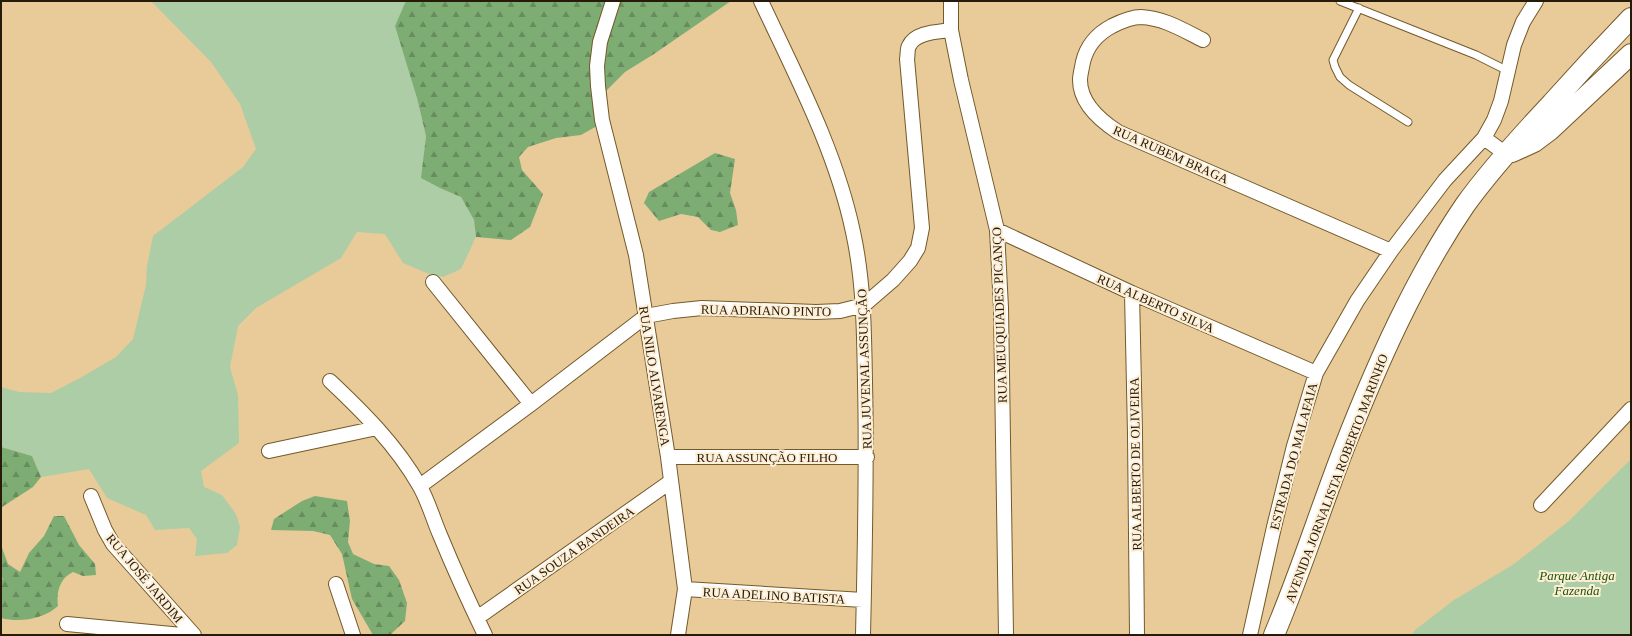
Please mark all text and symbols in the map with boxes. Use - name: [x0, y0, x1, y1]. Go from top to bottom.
- street label: RUA RUBEM BRAGA: [1111, 122, 1231, 187]
- street label: RUA MEUQUIADES PICANÇO: [989, 227, 1010, 403]
- street label: RUA ALBERTO SILVA: [1095, 271, 1217, 336]
- street label: RUA JUVENAL ASSUNÇÃO: [854, 288, 875, 450]
- street label: RUA ADRIANO PINTO: [701, 302, 831, 319]
- street label: RUA NILO ALVARENGA: [636, 305, 673, 448]
- street label: AVENIDA JORNALISTA ROBERTO MARINHO: [1282, 352, 1391, 605]
- street label: RUA ALBERTO DE OLIVEIRA: [1126, 377, 1145, 551]
- street label: ESTRADA DO MALAFAIA: [1267, 380, 1321, 532]
- street label: RUA ASSUNÇÃO FILHO: [697, 450, 837, 465]
- street label: RUA SOUZA BANDEIRA: [511, 503, 638, 598]
- street label: RUA JOSÉ JARDIM: [103, 531, 186, 626]
- park label: Parque Antiga Fazenda: [1538, 568, 1615, 598]
- street label: RUA ADELINO BATISTA: [702, 584, 846, 607]

